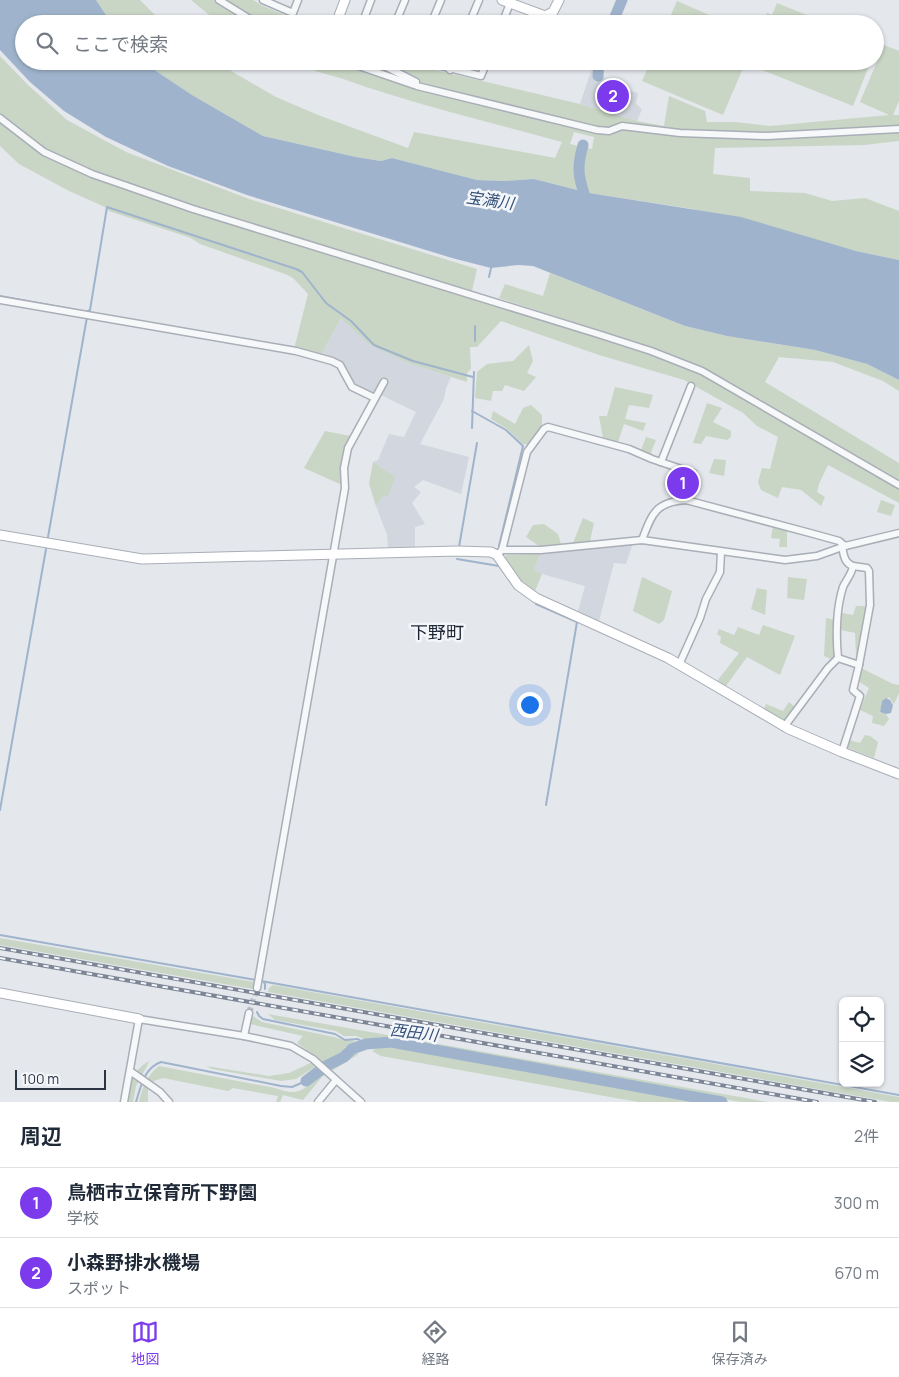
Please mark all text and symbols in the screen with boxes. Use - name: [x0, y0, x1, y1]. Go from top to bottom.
- search box: [15, 15, 884, 70]
- icon: search: [33, 29, 61, 57]
- text: ここで検索: [73, 31, 168, 57]
- pin: 2: [597, 77, 629, 115]
- water label: 宝満川: [465, 186, 517, 215]
- pin: 1: [667, 464, 699, 502]
- district label: 下野町: [410, 620, 464, 644]
- your location: [517, 692, 543, 718]
- map controls: [839, 997, 884, 1087]
- button: locate: [839, 997, 884, 1042]
- water label: 西田川: [389, 1018, 441, 1046]
- button: layers: [839, 1042, 884, 1087]
- scale bar: [15, 1067, 106, 1090]
- text: 100 m: [22, 1069, 59, 1088]
- text: 周辺: [20, 1122, 62, 1150]
- text: 2件: [854, 1125, 879, 1147]
- text: 鳥栖市立保育所下野園: [67, 1179, 257, 1205]
- text: 1: [32, 1192, 40, 1214]
- text: 300 m: [834, 1192, 879, 1214]
- text: 学校: [67, 1207, 99, 1229]
- text: 小森野排水機場: [67, 1249, 200, 1275]
- text: 2: [31, 1262, 41, 1284]
- text: 670 m: [835, 1262, 879, 1284]
- text: スポット: [67, 1277, 131, 1299]
- tab: 地図: [131, 1318, 159, 1368]
- tab: 経路: [421, 1318, 449, 1368]
- tab: 保存済み: [712, 1318, 768, 1368]

